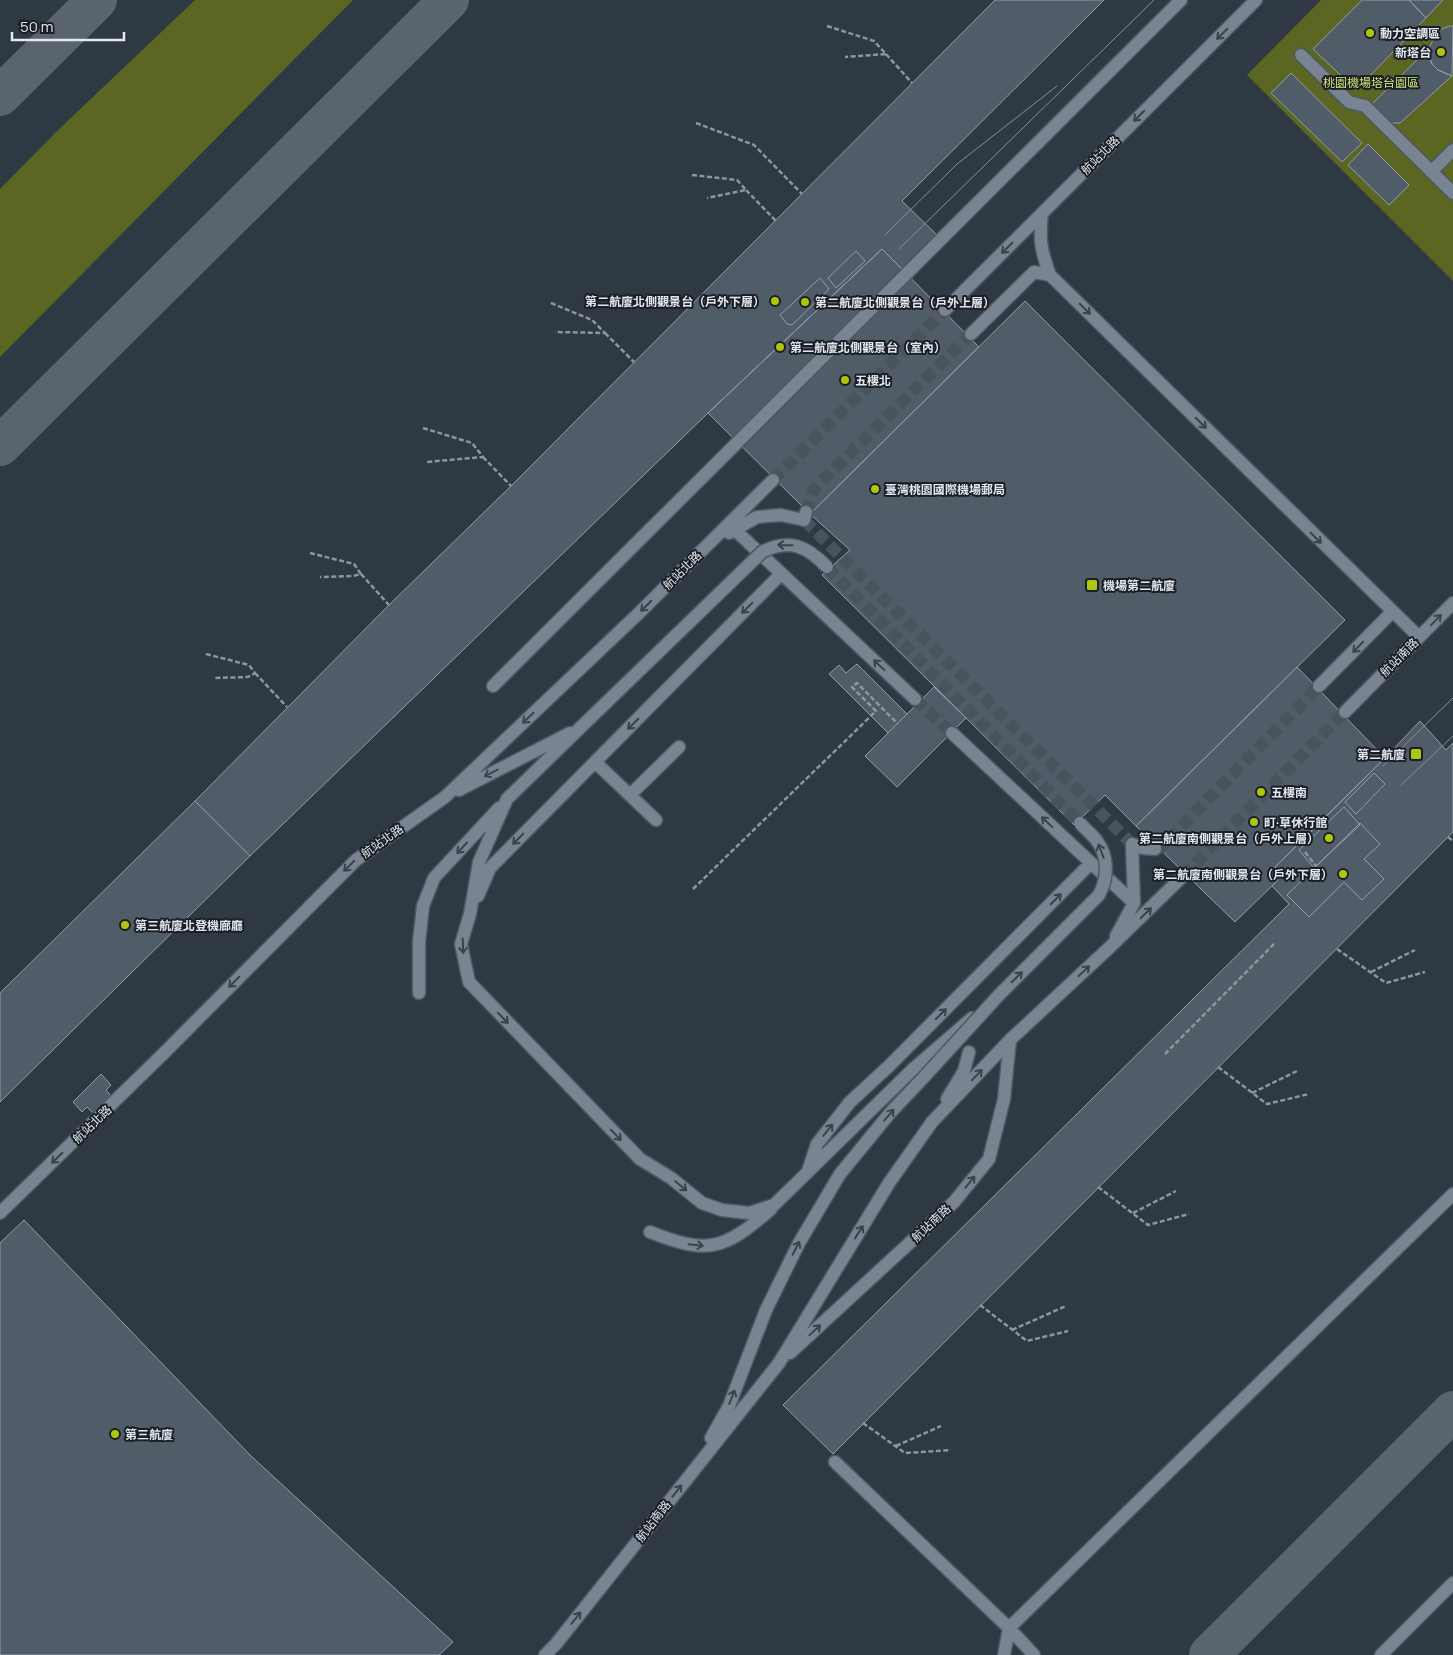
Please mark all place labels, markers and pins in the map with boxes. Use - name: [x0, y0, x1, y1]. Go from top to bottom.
- place label: 動力空調區: [1380, 25, 1440, 42]
- marker: 動力空調區: [1364, 27, 1376, 39]
- place label: 新塔台: [1395, 44, 1431, 61]
- marker: 新塔台: [1435, 46, 1447, 58]
- place label: 第二航廈北側觀景台（戶外下層）: [585, 293, 765, 310]
- place label: 第二航廈北側觀景台（戶外上層）: [815, 294, 995, 311]
- marker: 第二航廈北側觀景台（戶外下層）: [769, 295, 781, 307]
- marker: 第二航廈北側觀景台（戶外上層）: [799, 296, 811, 308]
- place label: 第二航廈北側觀景台（室內）: [790, 339, 946, 356]
- marker: 第二航廈北側觀景台（室內）: [774, 341, 786, 353]
- place label: 五樓北: [855, 372, 891, 389]
- marker: 五樓北: [839, 374, 851, 386]
- place label: 臺灣桃園國際機場郵局: [885, 481, 1005, 498]
- marker: 臺灣桃園國際機場郵局: [869, 483, 881, 495]
- place label: 機場第二航廈: [1103, 577, 1175, 594]
- marker: 機場第二航廈: [1085, 578, 1099, 592]
- place label: 第二航廈: [1357, 746, 1405, 763]
- marker: 第二航廈: [1409, 747, 1423, 761]
- place label: 五樓南: [1271, 784, 1307, 801]
- marker: 五樓南: [1255, 786, 1267, 798]
- place label: 町·草休行館: [1264, 814, 1327, 831]
- marker: 町·草休行館: [1248, 816, 1260, 828]
- place label: 第二航廈南側觀景台（戶外上層）: [1139, 830, 1319, 847]
- marker: 第二航廈南側觀景台（戶外上層）: [1323, 832, 1335, 844]
- place label: 第二航廈南側觀景台（戶外下層）: [1153, 866, 1333, 883]
- marker: 第二航廈南側觀景台（戶外下層）: [1337, 868, 1349, 880]
- place label: 第三航廈北登機廊廳: [135, 917, 243, 934]
- marker: 第三航廈北登機廊廳: [119, 919, 131, 931]
- place label: 第三航廈: [125, 1426, 173, 1443]
- marker: 第三航廈: [109, 1428, 121, 1440]

